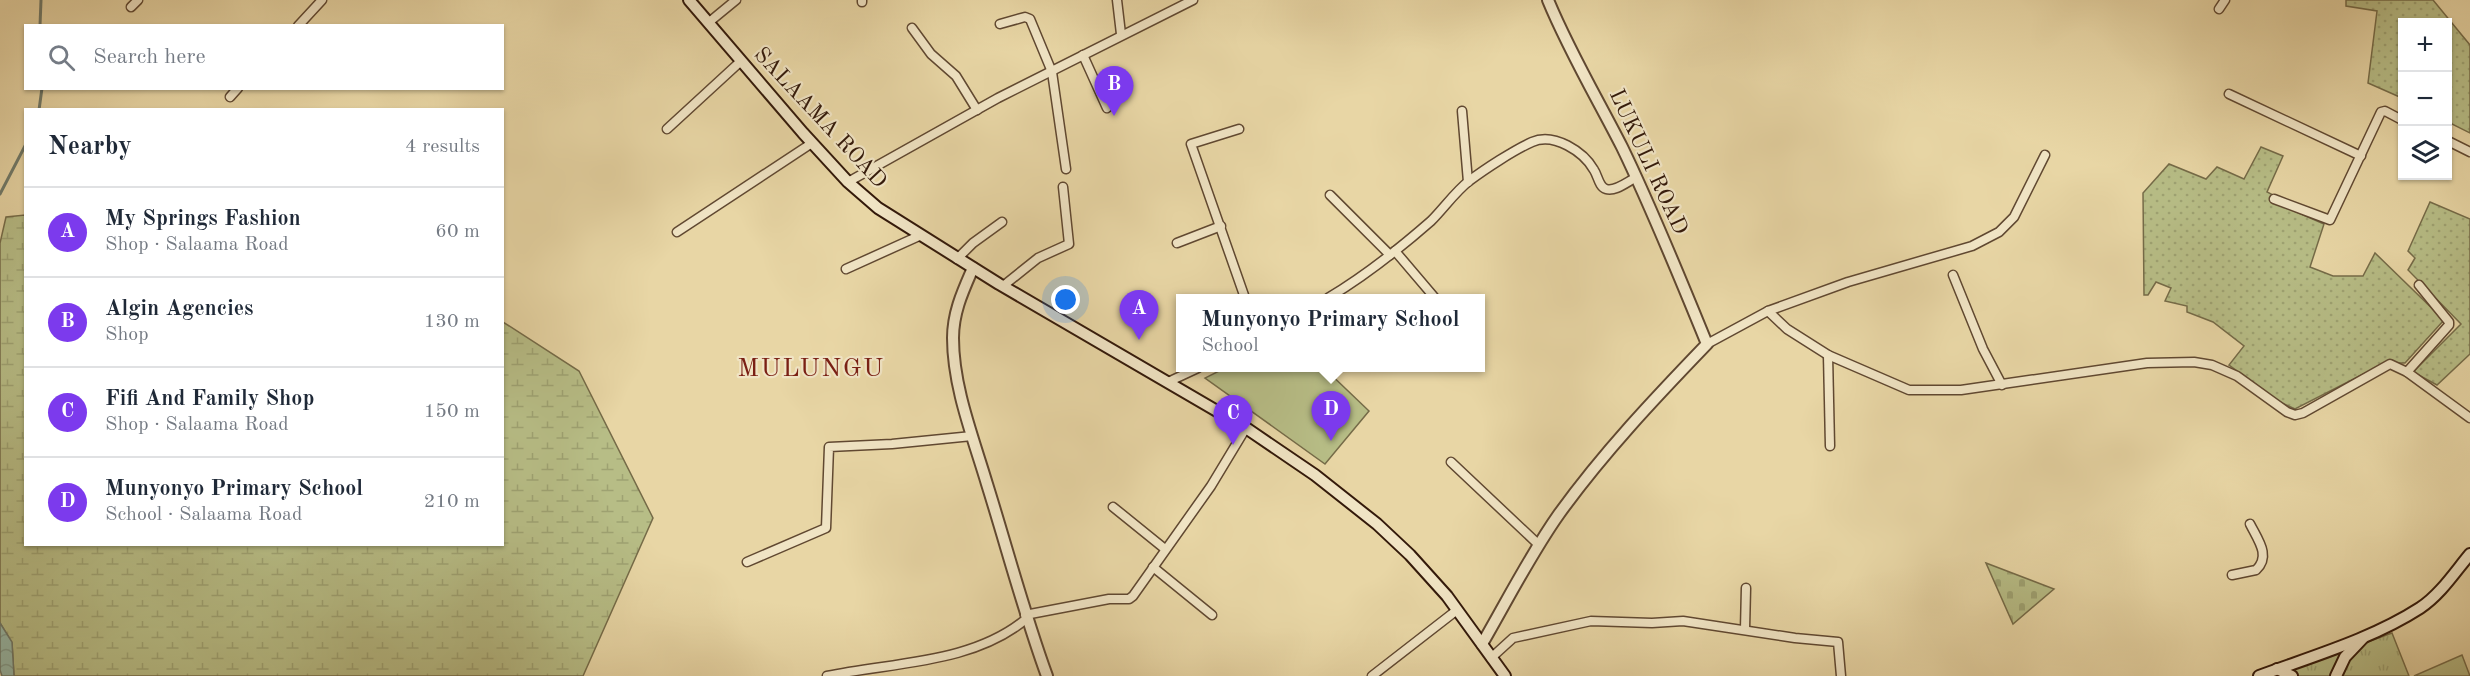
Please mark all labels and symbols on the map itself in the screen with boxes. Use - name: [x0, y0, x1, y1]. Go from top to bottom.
- street label: SALAAMA ROAD: [749, 43, 891, 193]
- pin: B: [1094, 66, 1134, 116]
- street label: LUKULI ROAD: [1605, 86, 1691, 238]
- your location: [1051, 285, 1080, 314]
- pin: A: [1120, 290, 1158, 340]
- district label: MULUNGU: [737, 356, 885, 382]
- pin: D: [1312, 392, 1350, 441]
- pin: C: [1214, 396, 1252, 445]

